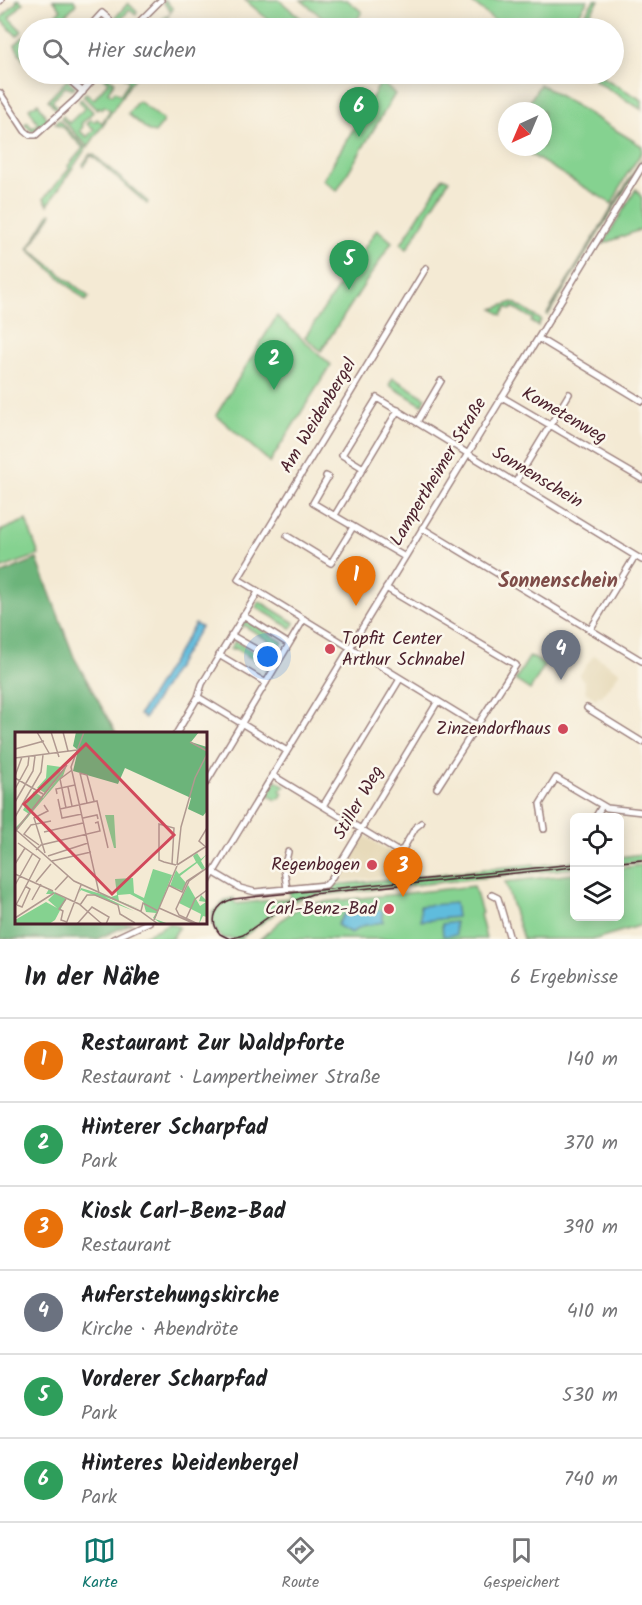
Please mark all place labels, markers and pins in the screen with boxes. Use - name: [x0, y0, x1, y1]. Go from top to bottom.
- pin: 6: [340, 88, 378, 137]
- pin: 5: [330, 240, 368, 290]
- pin: 2: [254, 340, 294, 390]
- pin: 1: [336, 556, 376, 606]
- place label: Topfit Center Arthur Schnabel: [342, 625, 465, 675]
- pin: 4: [542, 630, 580, 680]
- marker: Topfit Center Arthur Schnabel: [323, 642, 337, 656]
- place label: Zinzendorfhaus: [436, 715, 551, 744]
- marker: Zinzendorfhaus: [556, 722, 570, 736]
- pin: 3: [384, 848, 422, 897]
- place label: Regenbogen: [271, 851, 360, 880]
- marker: Regenbogen: [365, 858, 379, 872]
- place label: Carl-Benz-Bad: [265, 895, 378, 924]
- marker: Carl-Benz-Bad: [382, 902, 396, 916]

